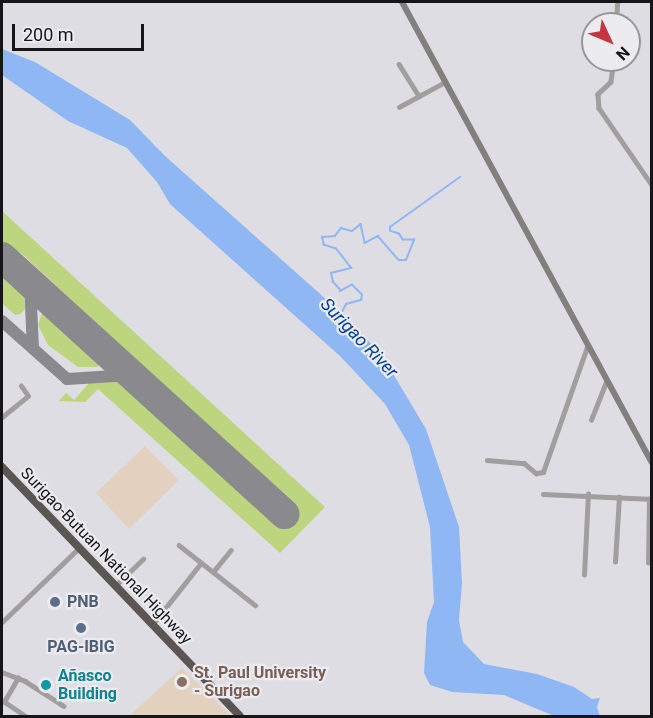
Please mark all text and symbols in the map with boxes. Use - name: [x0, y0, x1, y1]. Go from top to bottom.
- scale bar: [15, 12, 147, 50]
- north arrow: [581, 12, 641, 72]
- text: 200 m: [23, 24, 74, 45]
- text: N: [612, 43, 634, 64]
- water label: Surigao River: [316, 294, 402, 382]
- street label: Surigao-Butuan National Highway: [16, 464, 196, 648]
- place label: PNB: [67, 592, 99, 612]
- marker: PNB: [48, 595, 62, 609]
- marker: PAG-IBIG: [74, 621, 88, 635]
- place label: PAG-IBIG: [47, 637, 115, 657]
- place label: St. Paul University - Surigao: [194, 663, 326, 701]
- place label: Añasco Building: [58, 666, 117, 704]
- marker: St. Paul University - Surigao: [175, 675, 189, 689]
- marker: Añasco Building: [39, 678, 53, 692]

